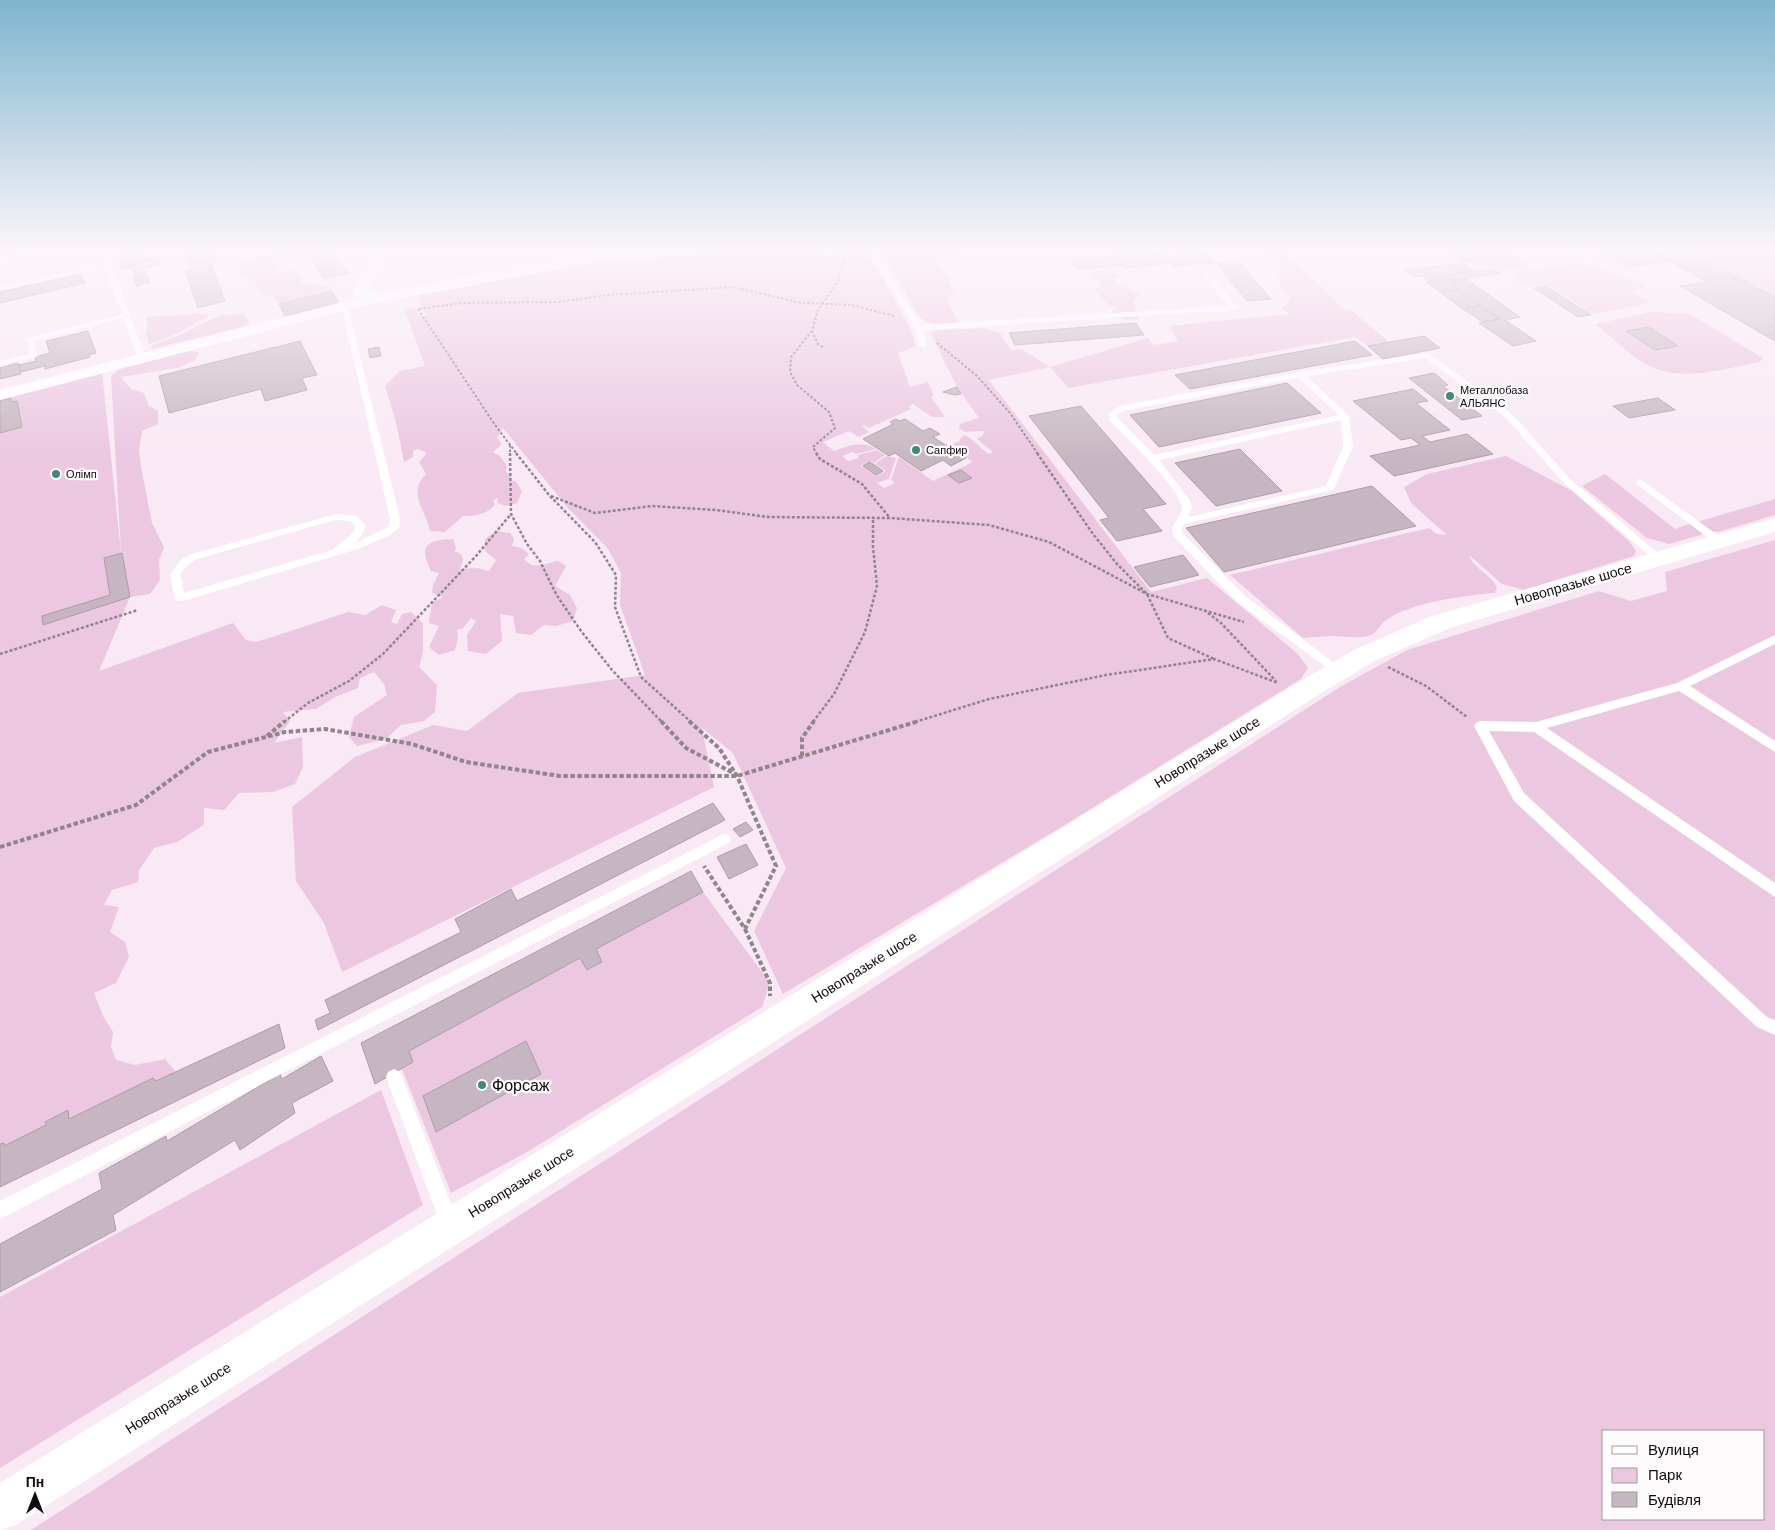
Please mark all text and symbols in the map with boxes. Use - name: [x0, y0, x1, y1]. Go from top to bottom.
- place label: Металлобаза АЛЬЯНС: [1460, 383, 1529, 410]
- marker: Металлобаза АЛЬЯНС: [1444, 390, 1456, 402]
- place label: Сапфир: [926, 443, 967, 457]
- marker: Сапфир: [910, 444, 922, 456]
- place label: Олімп: [66, 467, 97, 481]
- marker: Олімп: [50, 468, 62, 480]
- street label: Новопразьке шосе: [1512, 559, 1634, 609]
- street label: Новопразьке шосе: [1151, 712, 1263, 792]
- street label: Новопразьке шосе: [808, 927, 920, 1007]
- place label: Форсаж: [492, 1075, 550, 1096]
- marker: Форсаж: [476, 1079, 488, 1091]
- street label: Новопразьке шосе: [465, 1142, 577, 1222]
- street label: Новопразьке шосе: [122, 1358, 234, 1438]
- legend: [1602, 1430, 1765, 1520]
- text: Вулиця: [1648, 1440, 1699, 1460]
- text: Парк: [1648, 1465, 1682, 1485]
- north arrow: [10, 1470, 60, 1520]
- text: Пн: [26, 1473, 44, 1491]
- text: Будівля: [1648, 1490, 1701, 1510]

